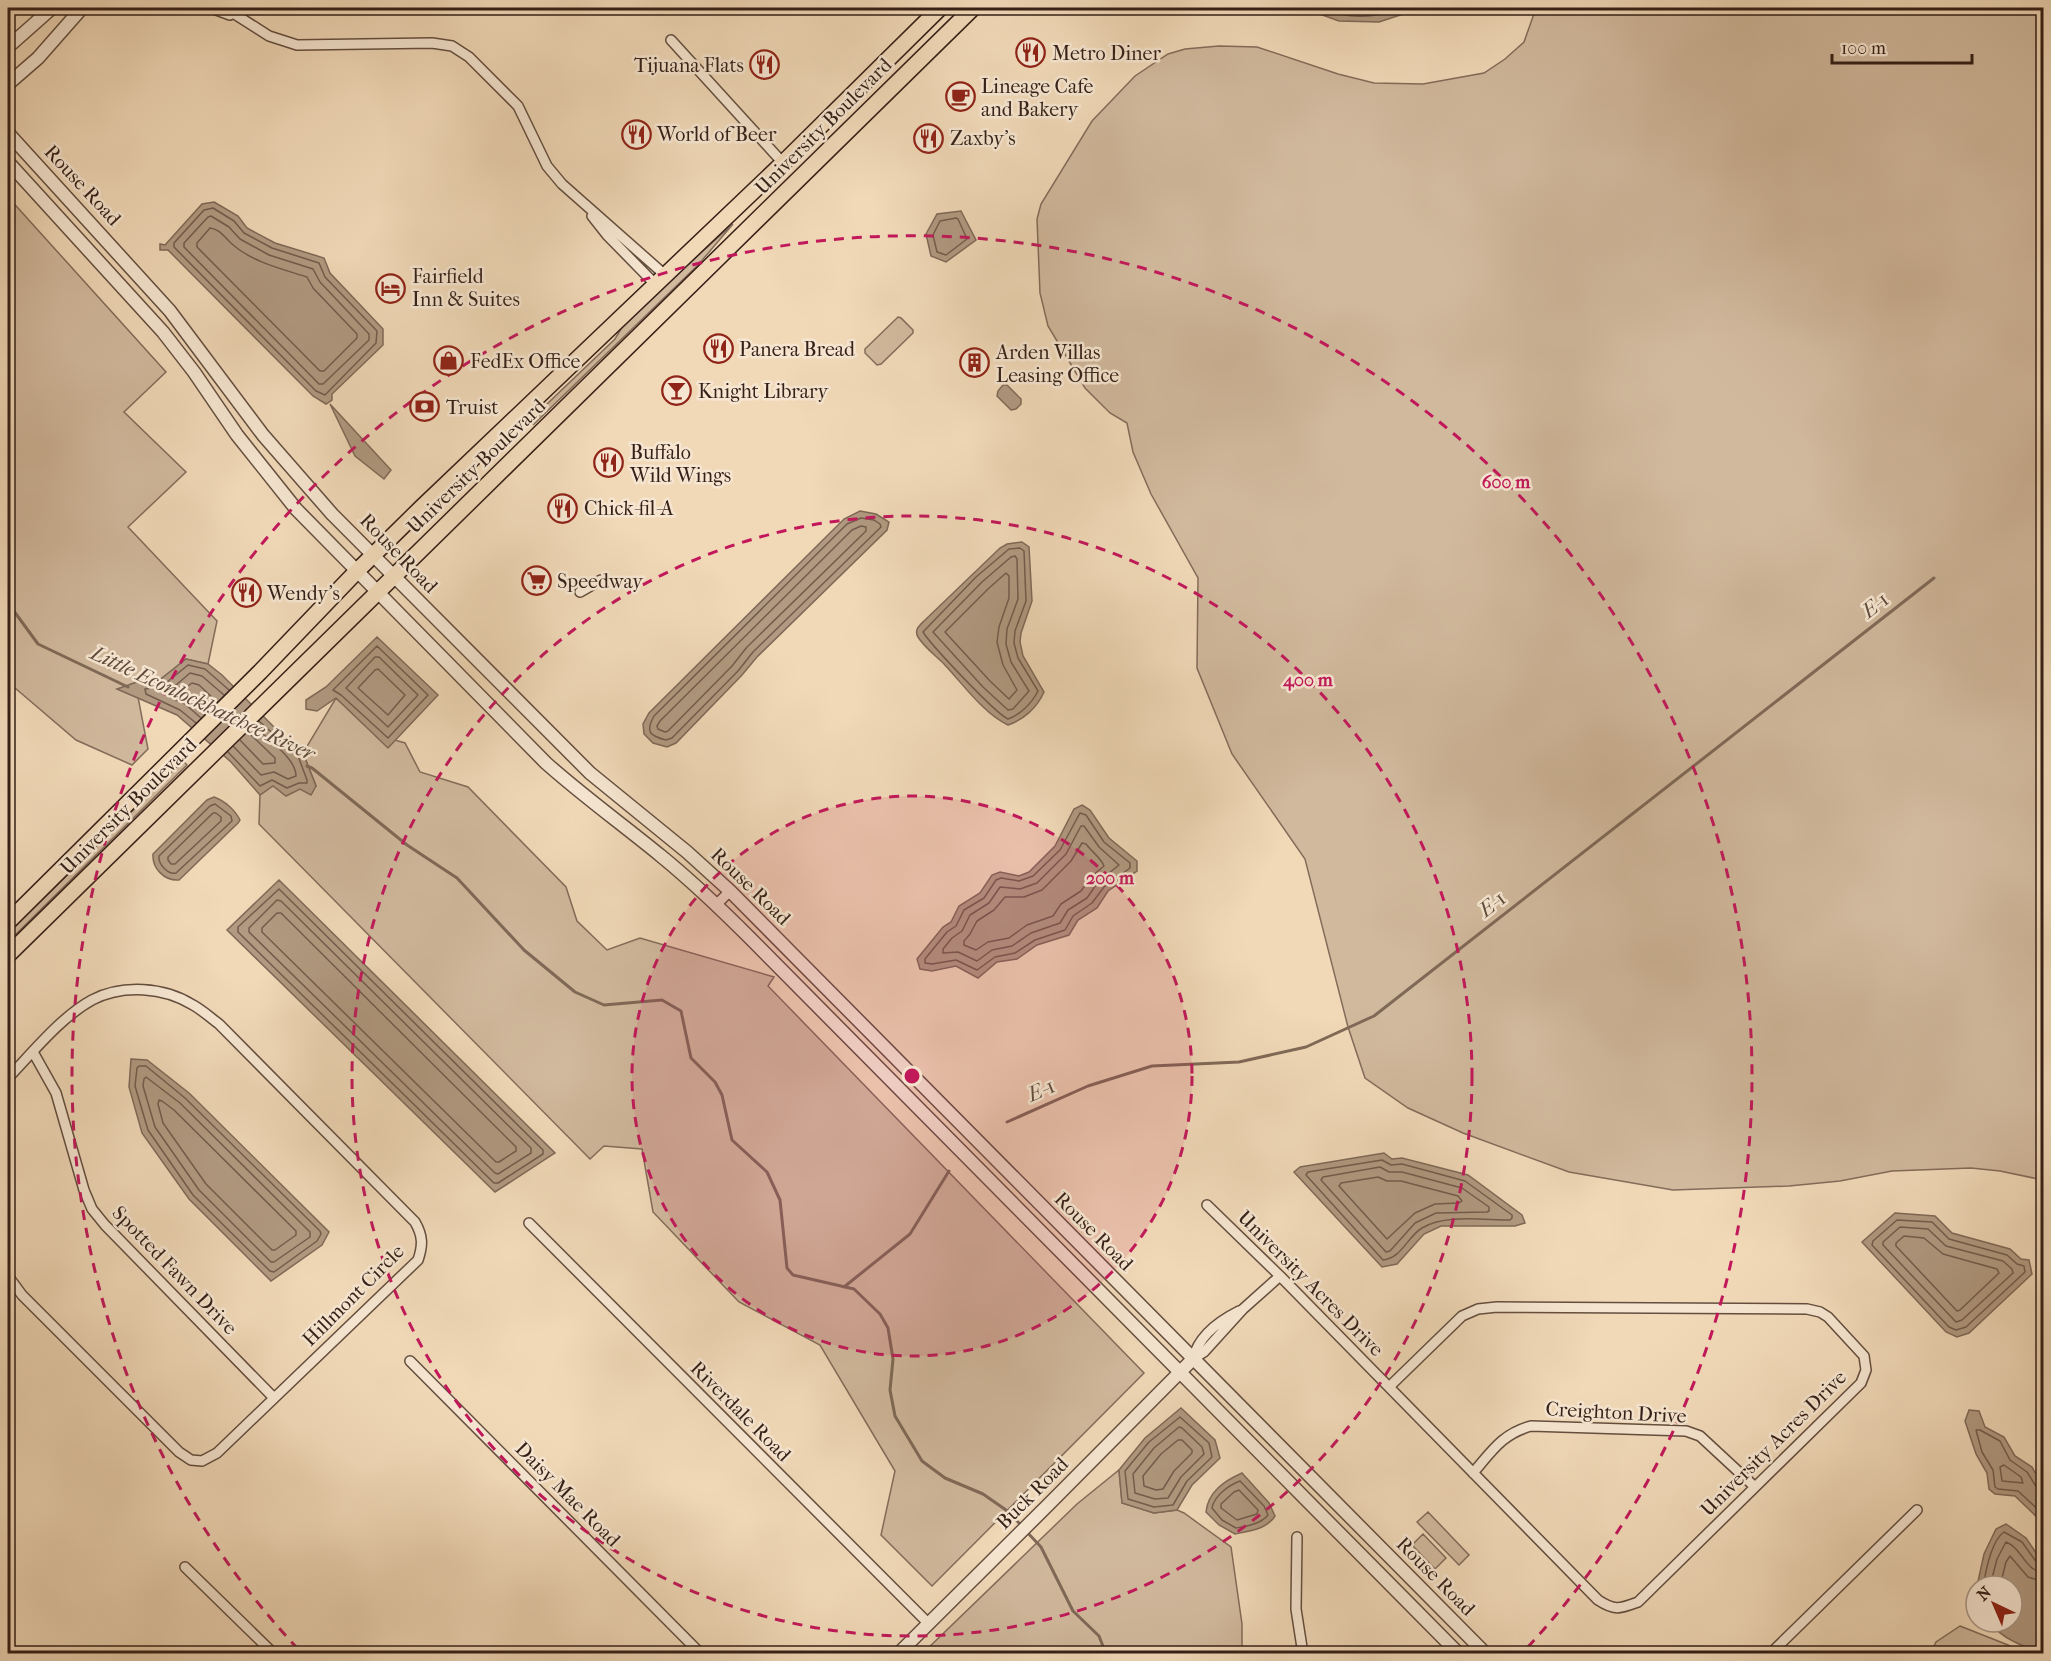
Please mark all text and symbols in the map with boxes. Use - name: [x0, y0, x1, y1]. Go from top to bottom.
- scale bar: [1832, 27, 1972, 65]
- restaurant icon: Metro Diner: [1015, 37, 1047, 69]
- text: 100 m: [1841, 38, 1886, 59]
- place label: Metro Diner: [1052, 42, 1161, 65]
- restaurant icon: Tijuana Flats: [749, 49, 781, 81]
- street label: University Boulevard: [750, 53, 897, 199]
- place label: Tijuana Flats: [634, 54, 744, 77]
- place label: Lineage Cafe and Bakery: [981, 75, 1093, 121]
- cafe icon: Lineage Cafe and Bakery: [944, 81, 976, 113]
- restaurant icon: World of Beer: [620, 118, 652, 150]
- restaurant icon: Zaxby's: [913, 122, 945, 154]
- place label: World of Beer: [656, 123, 777, 146]
- place label: Zaxby's: [950, 127, 1016, 150]
- street label: Rouse Road: [40, 140, 126, 231]
- place label: Fairfield Inn & Suites: [412, 265, 520, 311]
- hotel icon: Fairfield Inn & Suites: [375, 272, 407, 304]
- restaurant icon: Panera Bread: [702, 333, 734, 365]
- place label: Panera Bread: [739, 338, 856, 361]
- place label: Arden Villas Leasing Office: [995, 341, 1119, 387]
- shop icon: FedEx Office: [433, 345, 465, 377]
- building icon: Arden Villas Leasing Office: [959, 347, 991, 379]
- place label: FedEx Office: [470, 350, 580, 373]
- bar icon: Knight Library: [661, 375, 693, 407]
- place label: Knight Library: [698, 380, 830, 403]
- bank icon: Truist: [409, 391, 441, 423]
- street label: University Boulevard: [402, 394, 551, 538]
- place label: Truist: [446, 396, 498, 419]
- place label: Buffalo Wild Wings: [629, 441, 731, 487]
- restaurant icon: Buffalo Wild Wings: [593, 447, 625, 479]
- text: 600 m: [1482, 472, 1531, 493]
- restaurant icon: Chick-fil-A: [547, 492, 579, 524]
- place label: Chick-fil-A: [584, 497, 675, 520]
- street label: Rouse Road: [355, 509, 443, 599]
- supermarket icon: Speedway: [520, 565, 552, 597]
- place label: Speedway: [557, 570, 644, 593]
- restaurant icon: Wendy's: [230, 577, 262, 609]
- place label: Wendy's: [266, 582, 340, 605]
- water label: E-1: [1855, 587, 1893, 624]
- water label: Little Econlockhatchee River: [85, 640, 320, 766]
- text: 400 m: [1282, 670, 1334, 691]
- street label: University Boulevard: [55, 733, 202, 879]
- street label: Rouse Road: [706, 843, 796, 931]
- text: 200 m: [1086, 868, 1135, 889]
- water label: E-1: [1472, 886, 1510, 923]
- centre of rings: [902, 1066, 922, 1086]
- water label: E-1: [1022, 1073, 1058, 1107]
- street label: Rouse Road: [1050, 1187, 1138, 1276]
- street label: Spotted Fawn Drive: [107, 1201, 242, 1339]
- street label: University Acres Drive: [1233, 1206, 1388, 1361]
- street label: Hillmont Circle: [298, 1240, 409, 1351]
- street label: Riverdale Road: [686, 1357, 796, 1467]
- street label: University Acres Drive: [1696, 1366, 1851, 1521]
- street label: Creighton Drive: [1545, 1397, 1687, 1428]
- street label: Daisy Mae Road: [510, 1437, 626, 1552]
- street label: Buck Road: [992, 1452, 1074, 1534]
- street label: Rouse Road: [1392, 1532, 1480, 1621]
- north arrow: [1964, 1574, 2024, 1634]
- text: N: [1973, 1582, 1996, 1605]

